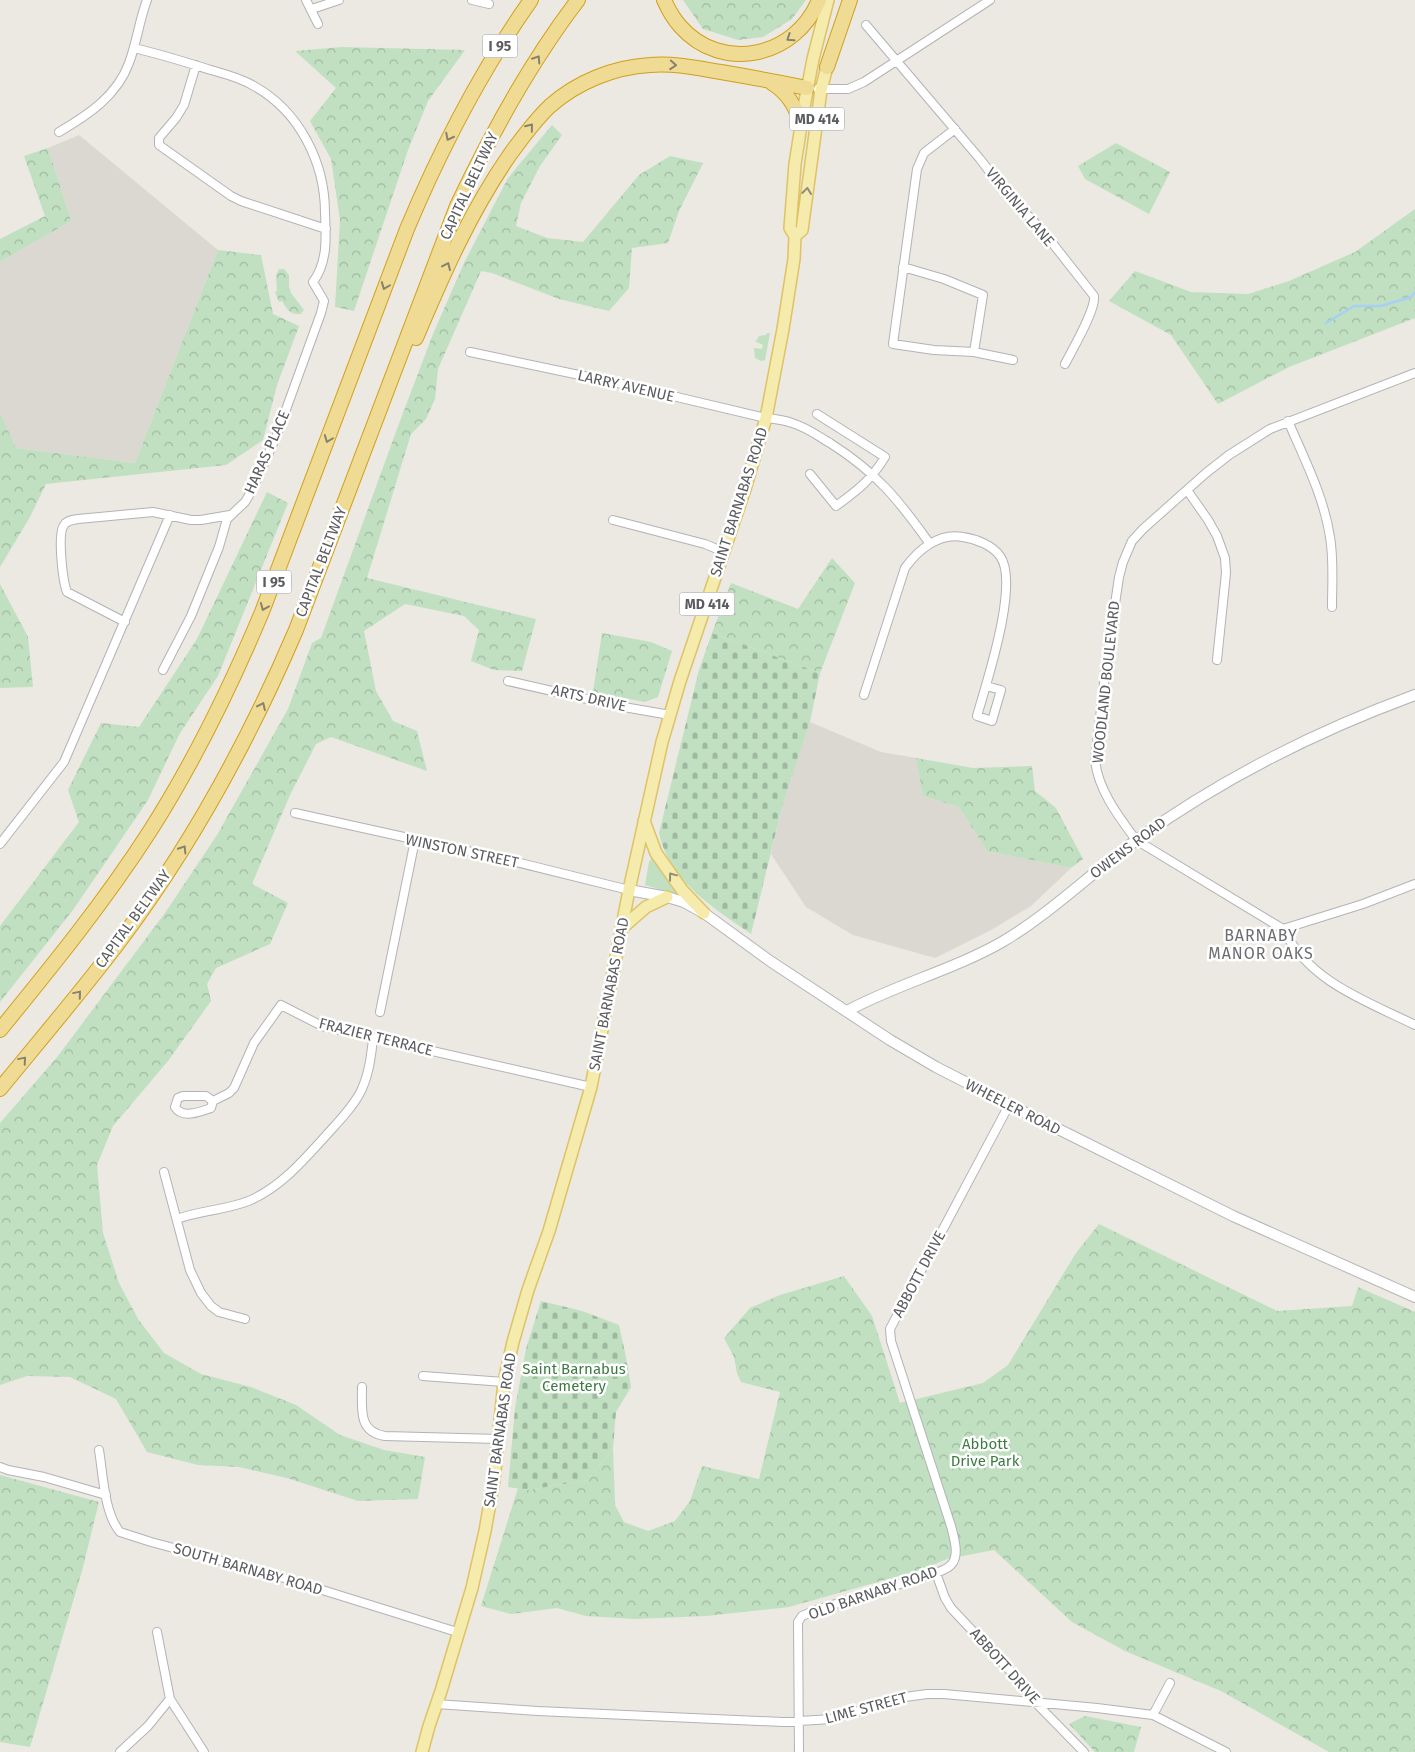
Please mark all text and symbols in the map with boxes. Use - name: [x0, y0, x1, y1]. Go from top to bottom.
- one-way arrow: [786, 32, 796, 41]
- road number: I 95: [482, 34, 518, 58]
- one-way arrow: [531, 55, 540, 64]
- one-way arrow: [670, 59, 678, 70]
- road number: MD 414: [790, 108, 844, 130]
- one-way arrow: [525, 124, 534, 133]
- street label: CAPITAL BELTWAY: [436, 129, 502, 243]
- one-way arrow: [445, 132, 455, 141]
- street label: VIRGINIA LANE: [982, 164, 1058, 250]
- one-way arrow: [801, 187, 812, 195]
- one-way arrow: [441, 262, 451, 271]
- one-way arrow: [381, 282, 391, 290]
- street label: LARRY AVENUE: [576, 366, 676, 406]
- street label: HARAS PLACE: [241, 407, 293, 497]
- street label: SAINT BARNABAS ROAD: [706, 425, 772, 579]
- one-way arrow: [324, 434, 334, 442]
- street label: CAPITAL BELTWAY: [292, 504, 351, 620]
- road number: I 95: [256, 570, 292, 594]
- road number: MD 414: [680, 592, 734, 616]
- street label: WOODLAND BOULEVARD: [1089, 600, 1123, 764]
- one-way arrow: [260, 602, 271, 611]
- street label: ARTS DRIVE: [550, 681, 628, 715]
- one-way arrow: [255, 703, 265, 712]
- street label: OWENS ROAD: [1086, 814, 1170, 882]
- street label: WINSTON STREET: [404, 830, 520, 872]
- one-way arrow: [177, 845, 186, 854]
- street label: CAPITAL BELTWAY: [91, 866, 175, 972]
- one-way arrow: [669, 873, 677, 882]
- street label: SAINT BARNABAS ROAD: [585, 916, 633, 1072]
- district label: BARNABY MANOR OAKS: [1208, 926, 1314, 963]
- one-way arrow: [72, 991, 81, 1000]
- street label: FRAZIER TERRACE: [317, 1014, 435, 1060]
- one-way arrow: [18, 1057, 27, 1066]
- street label: WHEELER ROAD: [962, 1075, 1064, 1139]
- street label: ABBOTT DRIVE: [889, 1228, 949, 1320]
- street label: SAINT BARNABAS ROAD: [480, 1352, 520, 1508]
- park label: Saint Barnabus Cemetery: [522, 1360, 626, 1395]
- park label: Abbott Drive Park: [951, 1435, 1020, 1470]
- street label: SOUTH BARNABY ROAD: [171, 1539, 325, 1599]
- street label: OLD BARNABY ROAD: [806, 1562, 940, 1624]
- street label: ABBOTT DRIVE: [966, 1624, 1044, 1708]
- street label: LIME STREET: [823, 1688, 909, 1728]

